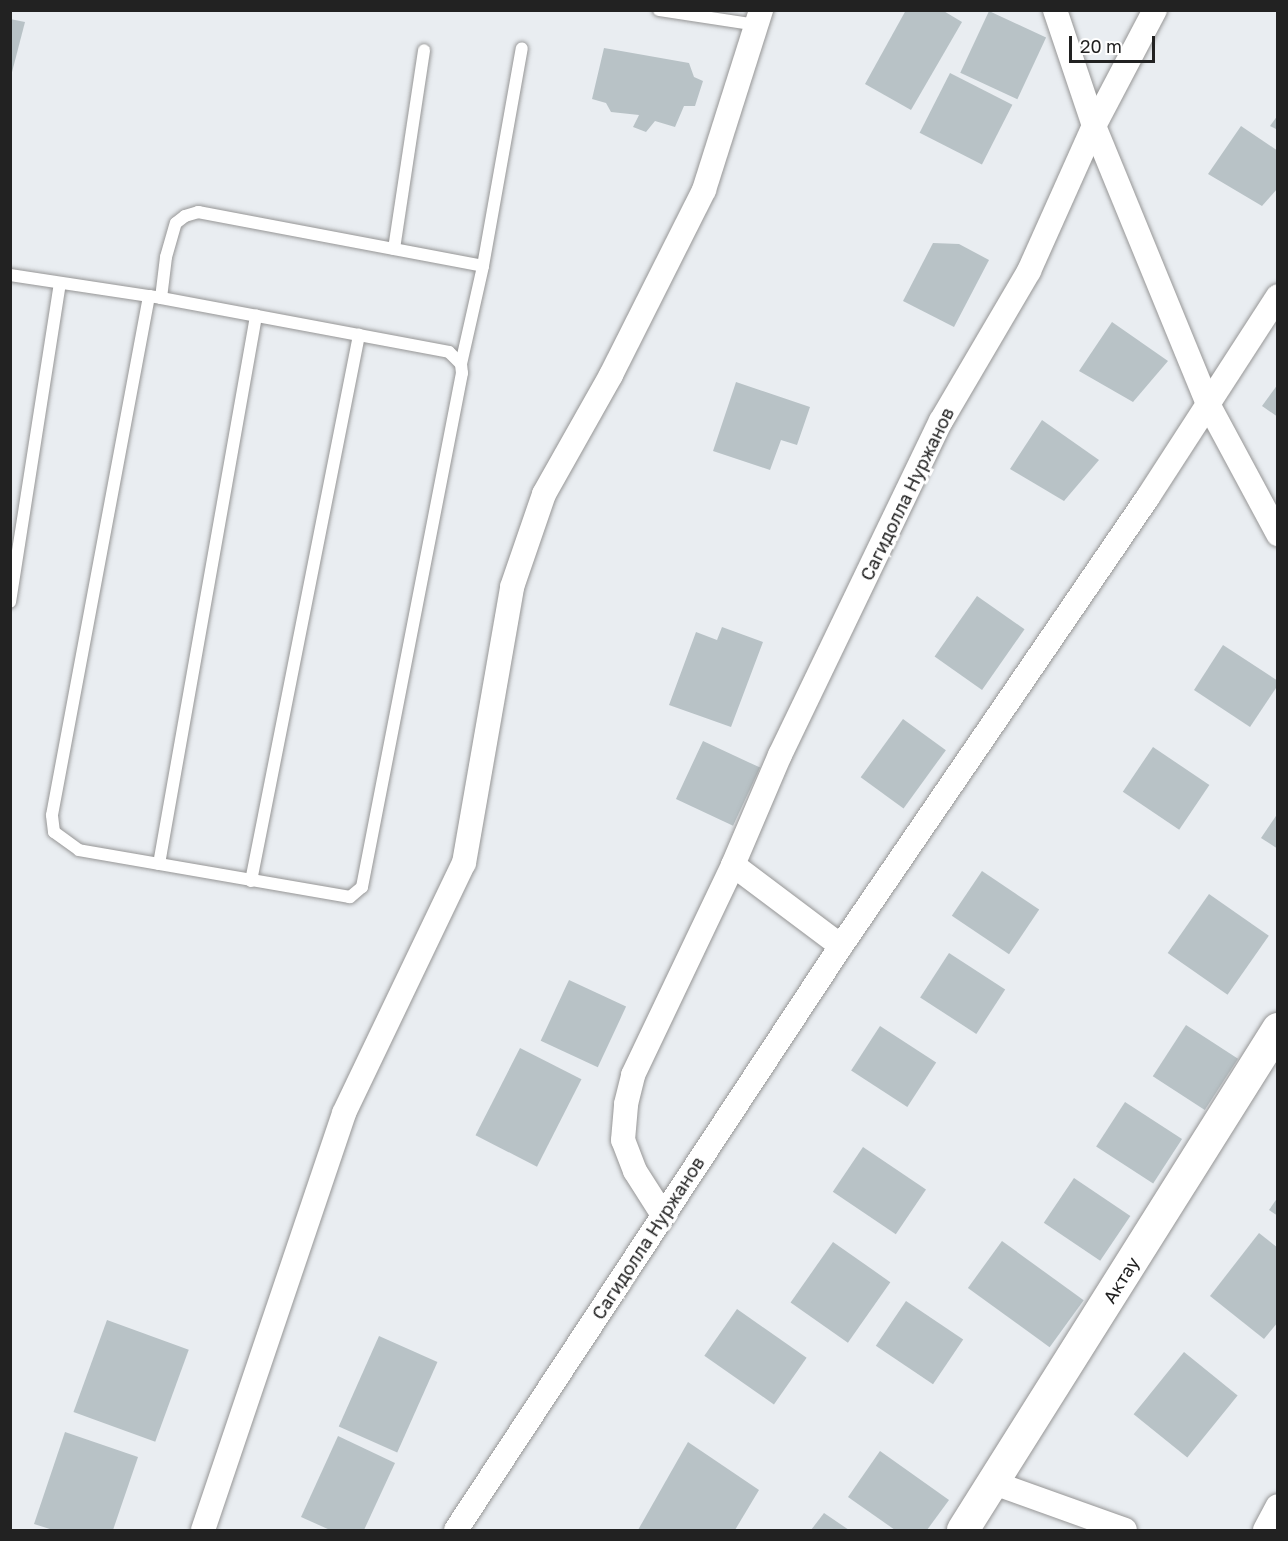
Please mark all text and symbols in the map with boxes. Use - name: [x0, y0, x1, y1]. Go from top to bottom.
- scale bar: [1072, 24, 1158, 62]
- text: 20 m: [1080, 35, 1122, 57]
- street label: Сагидолла Нуржанов: [856, 404, 958, 584]
- street label: Сагидолла Нуржанов: [587, 1153, 709, 1323]
- street label: Актау: [1098, 1253, 1144, 1307]

